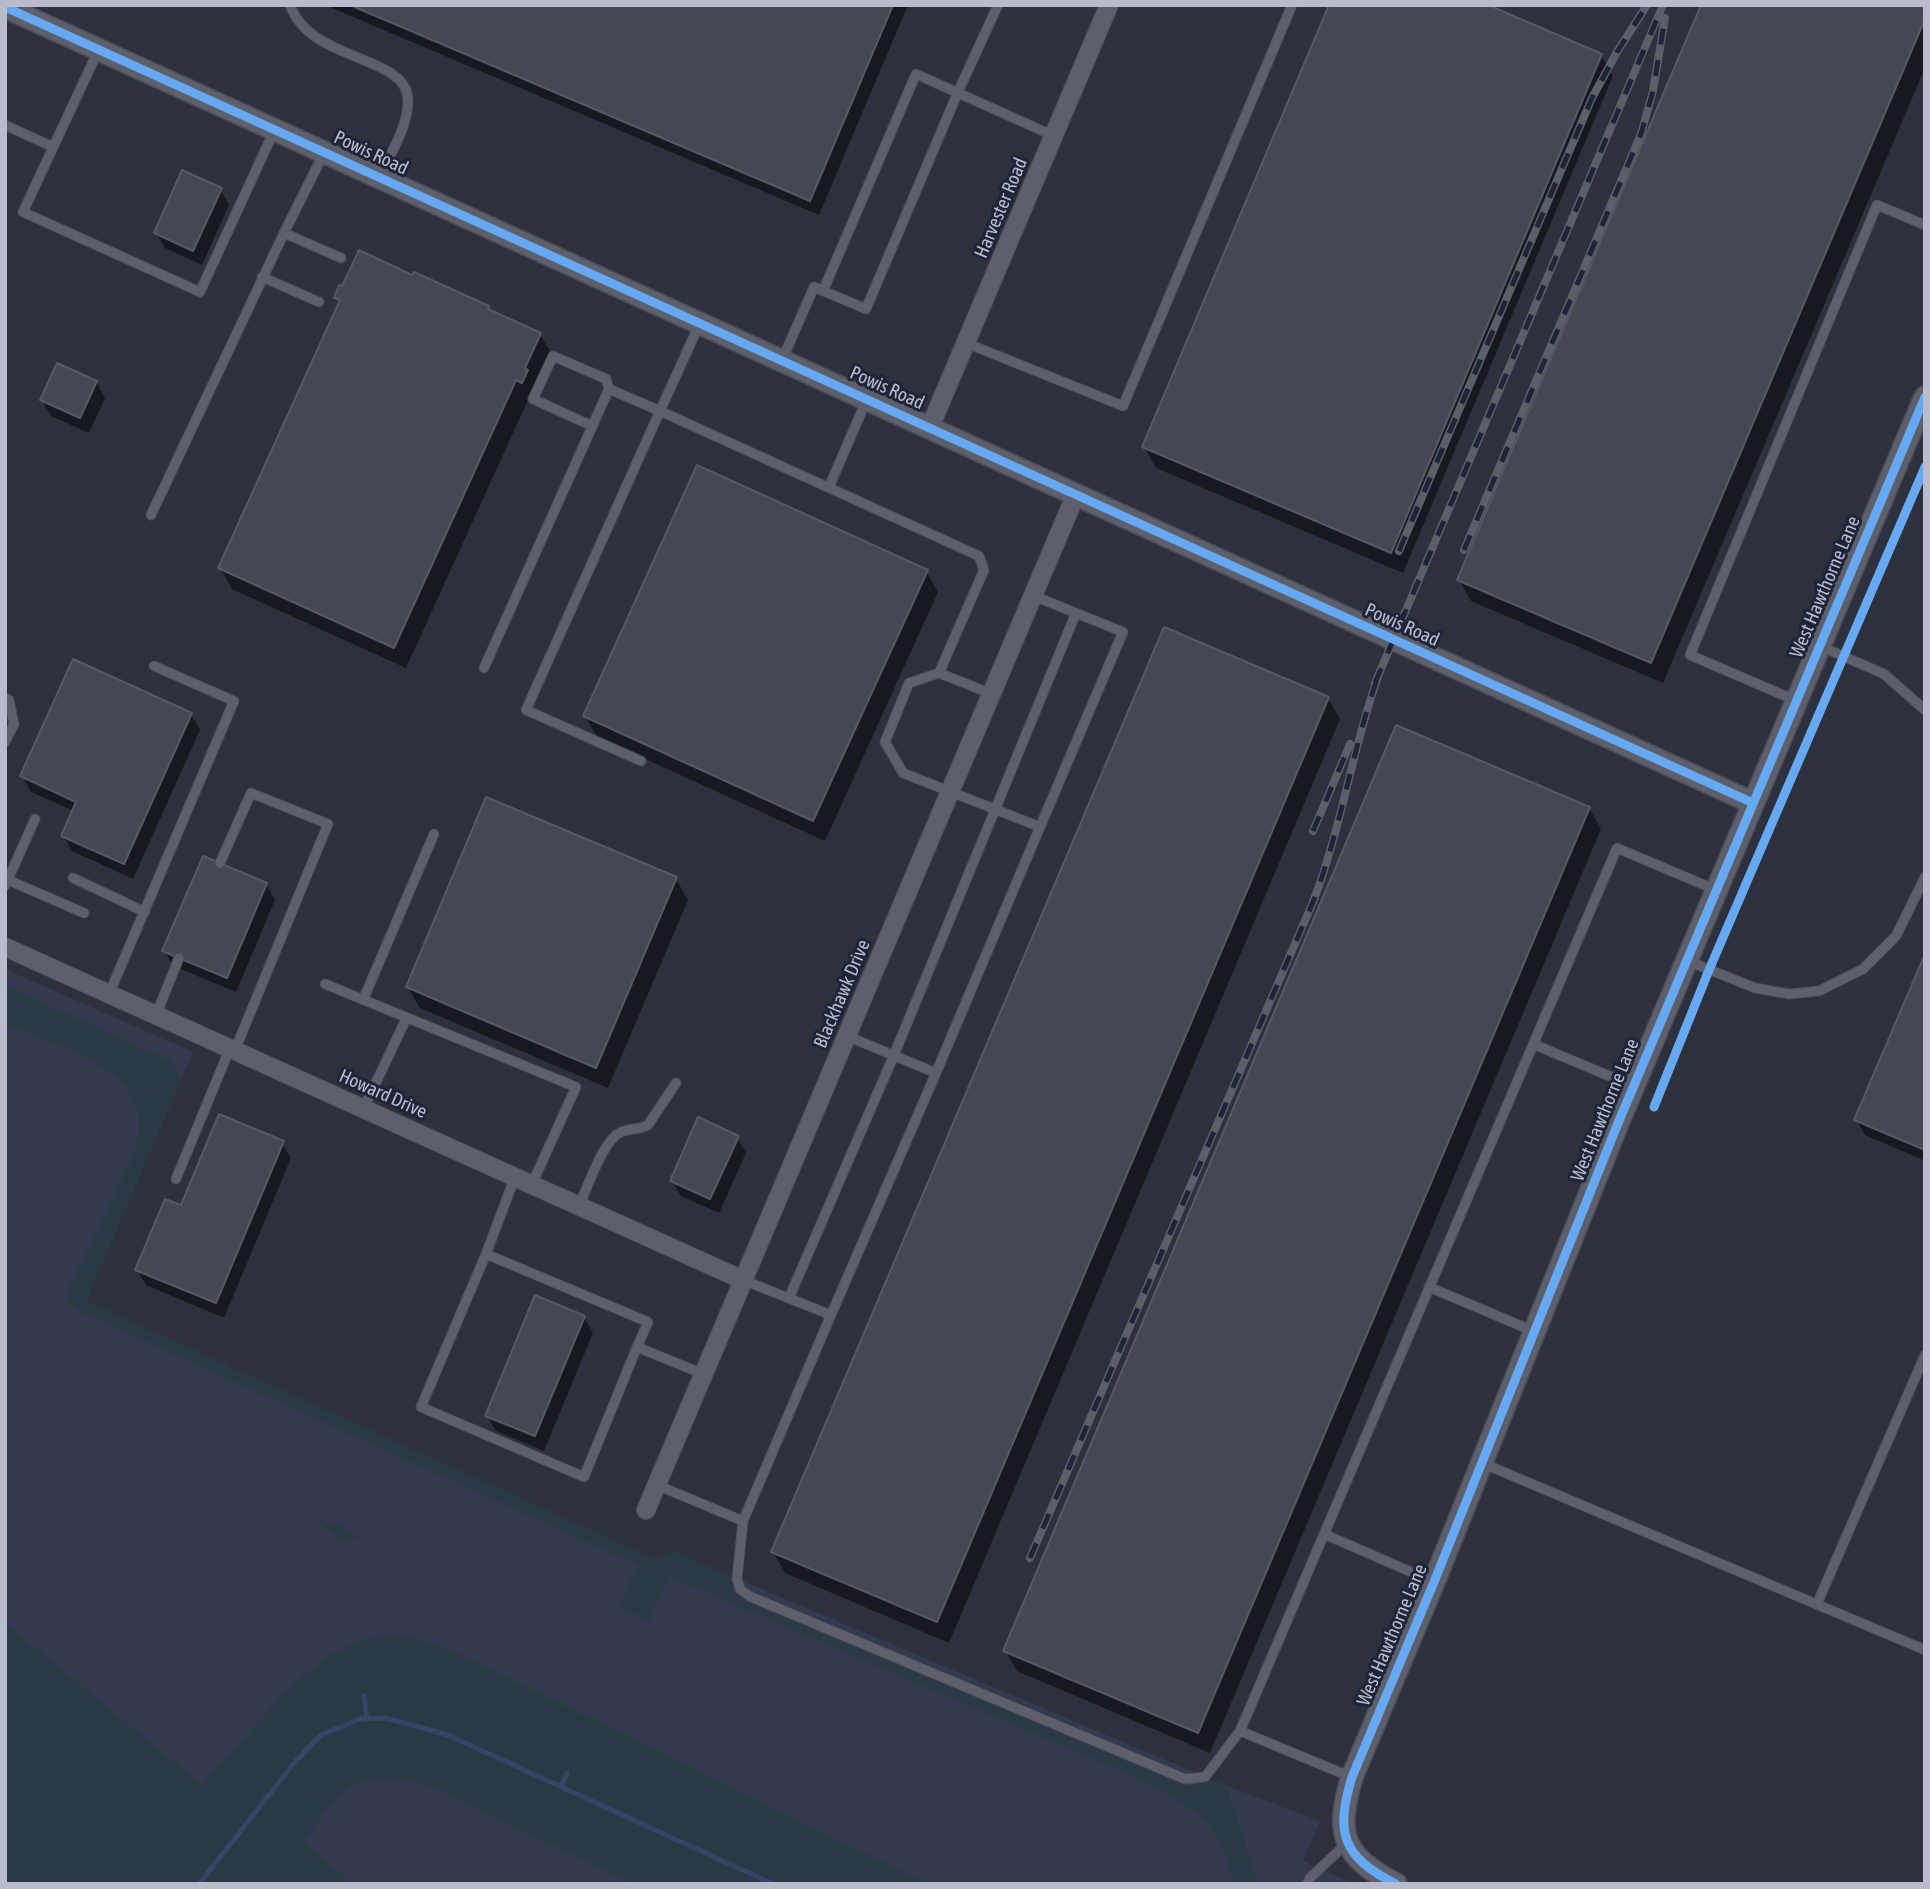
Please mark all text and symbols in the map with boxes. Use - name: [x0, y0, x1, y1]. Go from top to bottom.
- street label: Powis Road: [330, 126, 412, 180]
- street label: Harvester Road: [970, 154, 1032, 262]
- street label: Powis Road: [846, 361, 928, 415]
- street label: West Hawthorne Lane: [1785, 513, 1865, 661]
- street label: Powis Road: [1361, 598, 1443, 652]
- street label: Blackhawk Drive: [809, 936, 875, 1052]
- street label: West Hawthorne Lane: [1566, 1035, 1644, 1185]
- street label: Howard Drive: [335, 1064, 431, 1124]
- street label: West Hawthorne Lane: [1352, 1561, 1432, 1709]

